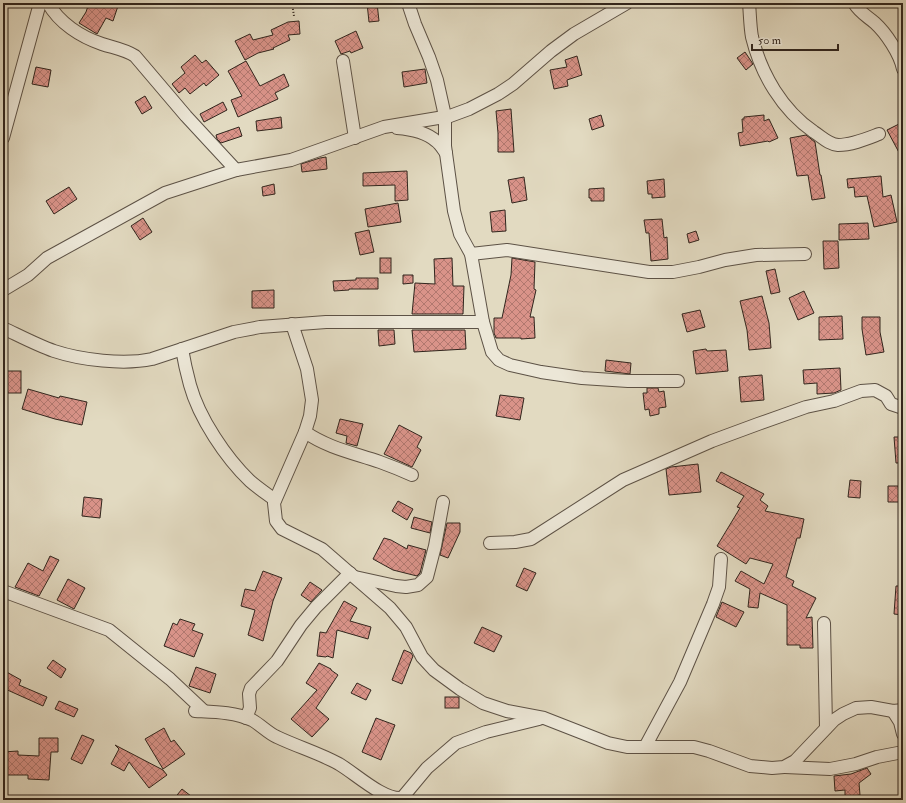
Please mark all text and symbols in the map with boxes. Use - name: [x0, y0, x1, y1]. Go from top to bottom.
- scale bar: [752, 26, 838, 52]
- text: 50 m: [758, 33, 782, 48]

